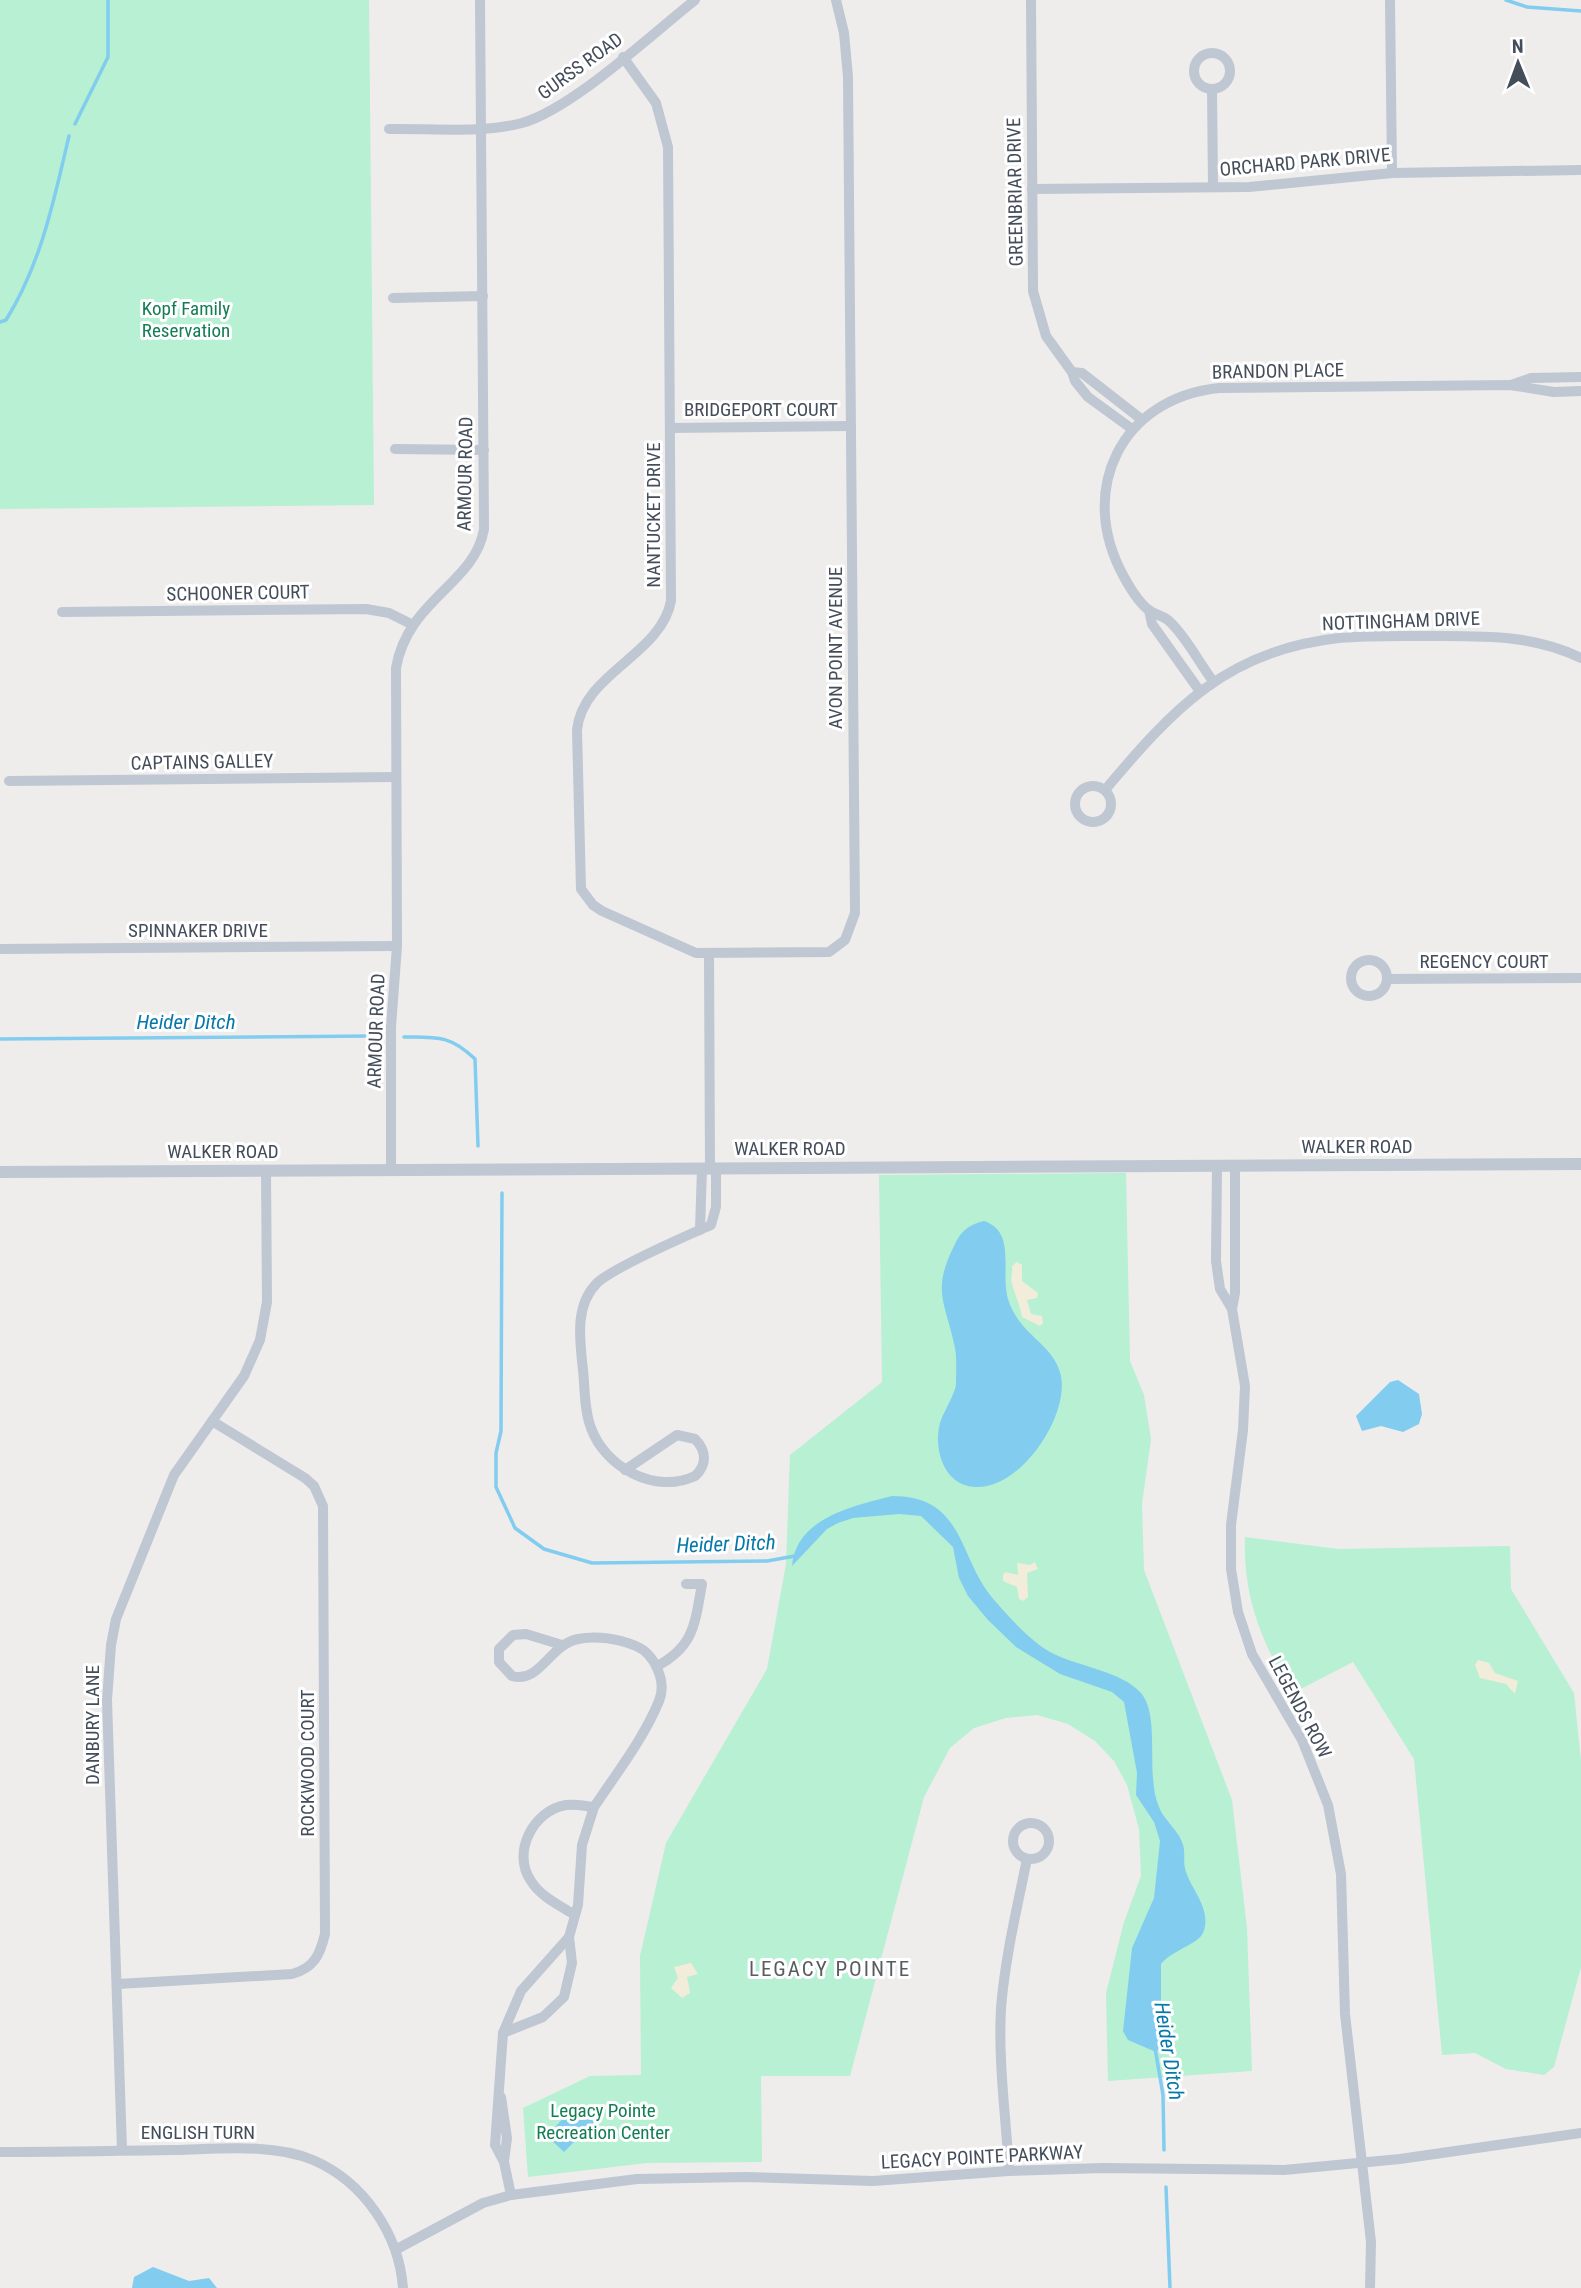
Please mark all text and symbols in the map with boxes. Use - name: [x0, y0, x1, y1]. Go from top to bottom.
- street label: GURSS ROAD: [533, 28, 627, 104]
- north arrow: [1483, 28, 1553, 98]
- text: N: [1512, 35, 1524, 58]
- street label: GREENBRIAR DRIVE: [1002, 118, 1028, 266]
- street label: ORCHARD PARK DRIVE: [1219, 143, 1391, 181]
- park label: Kopf Family Reservation: [142, 297, 230, 342]
- street label: BRANDON PLACE: [1212, 358, 1344, 384]
- street label: BRIDGEPORT COURT: [684, 398, 838, 421]
- street label: ARMOUR ROAD: [452, 416, 478, 532]
- street label: NANTUCKET DRIVE: [642, 442, 665, 588]
- street label: AVON POINT AVENUE: [824, 567, 847, 729]
- street label: SCHOONER COURT: [166, 580, 310, 606]
- street label: NOTTINGHAM DRIVE: [1322, 607, 1480, 635]
- street label: CAPTAINS GALLEY: [130, 749, 274, 775]
- street label: SPINNAKER DRIVE: [128, 919, 268, 942]
- street label: REGENCY COURT: [1419, 950, 1549, 973]
- street label: ARMOUR ROAD: [362, 973, 390, 1089]
- water label: Heider Ditch: [136, 1010, 236, 1034]
- street label: WALKER ROAD: [1301, 1135, 1413, 1158]
- street label: WALKER ROAD: [734, 1137, 846, 1160]
- street label: WALKER ROAD: [167, 1140, 279, 1163]
- water label: Heider Ditch: [676, 1530, 776, 1558]
- street label: LEGENDS ROW: [1264, 1652, 1336, 1762]
- street label: DANBURY LANE: [81, 1665, 104, 1785]
- street label: ROCKWOOD COURT: [296, 1689, 319, 1837]
- district label: LEGACY POINTE: [749, 1957, 911, 1981]
- water label: Heider Ditch: [1149, 2000, 1189, 2102]
- park label: Legacy Pointe Recreation Center: [536, 2099, 670, 2144]
- street label: ENGLISH TURN: [141, 2121, 255, 2144]
- street label: LEGACY POINTE PARKWAY: [880, 2140, 1084, 2174]

